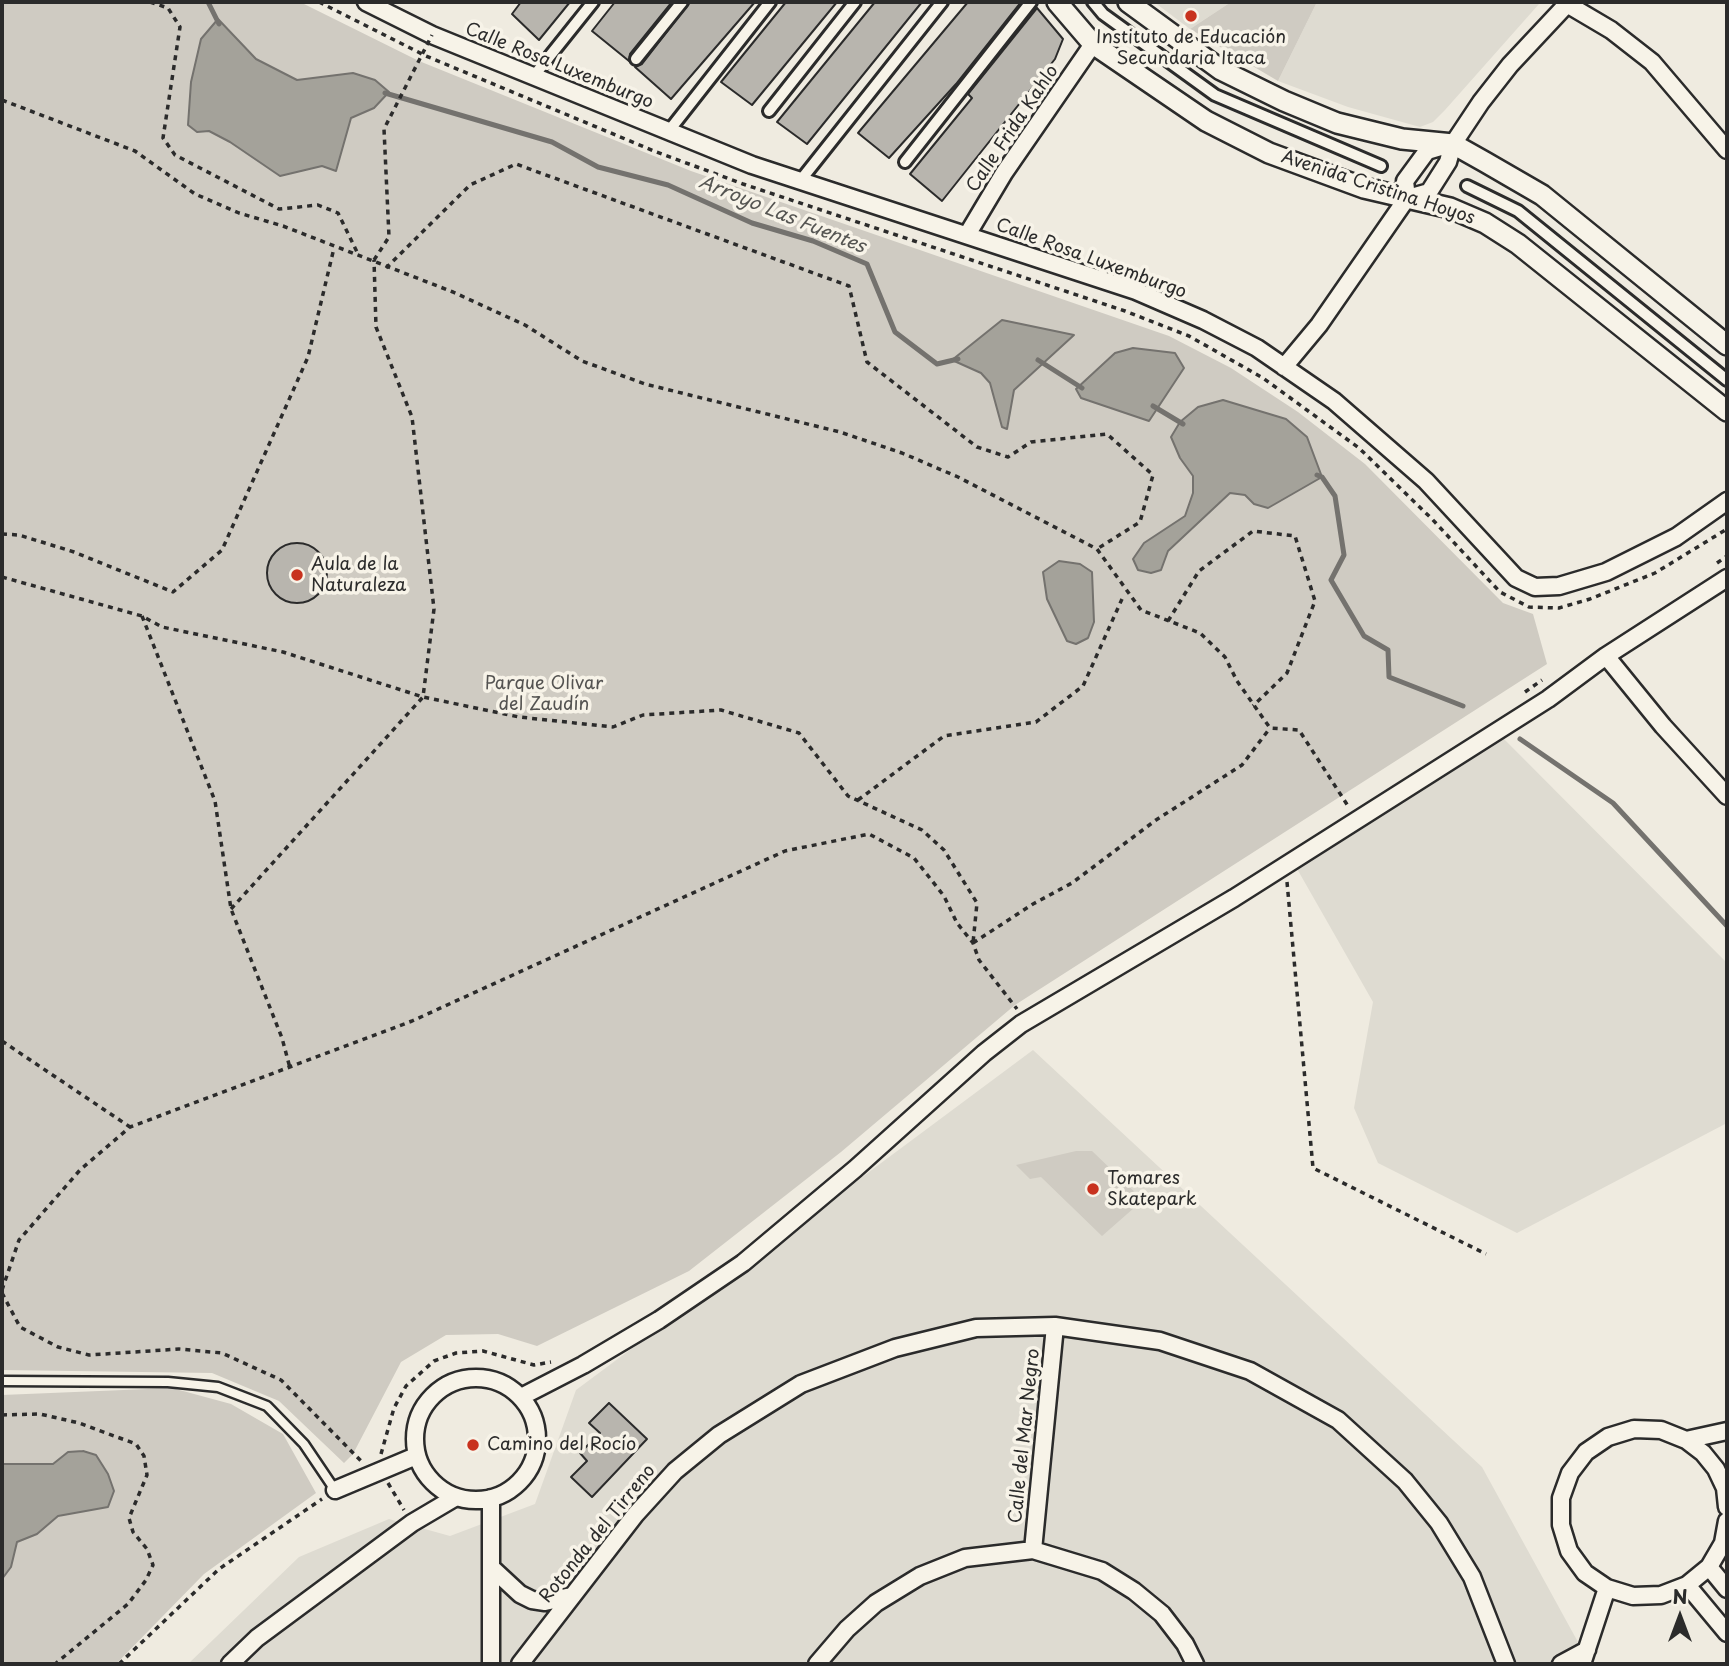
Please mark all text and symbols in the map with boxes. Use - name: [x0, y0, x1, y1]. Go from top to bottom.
- marker: Instituto de Educación Secundaria Itaca: [1183, 8, 1199, 24]
- street label: Calle Rosa Luxemburgo: [462, 18, 656, 114]
- place label: Instituto de Educación Secundaria Itaca: [1096, 27, 1286, 70]
- street label: Calle Frida Kahlo: [963, 61, 1063, 197]
- street label: Avenida Cristina Hoyos: [1278, 146, 1478, 230]
- water label: Arroyo Las Fuentes: [695, 171, 869, 259]
- street label: Calle Rosa Luxemburgo: [993, 214, 1189, 304]
- place label: Aula de la Naturaleza: [311, 554, 406, 596]
- marker: Aula de la Naturaleza: [289, 567, 305, 583]
- park label: Parque Olivar del Zaudín: [485, 673, 603, 716]
- place label: Tomares Skatepark: [1107, 1168, 1197, 1210]
- marker: Tomares Skatepark: [1085, 1181, 1101, 1197]
- street label: Calle del Mar Negro: [1005, 1348, 1045, 1524]
- place label: Camino del Rocío: [487, 1434, 636, 1456]
- marker: Camino del Rocío: [465, 1437, 481, 1453]
- street label: Rotonda del Tirreno: [536, 1461, 660, 1607]
- north arrow: [1645, 1582, 1715, 1652]
- text: N: [1672, 1582, 1688, 1610]

